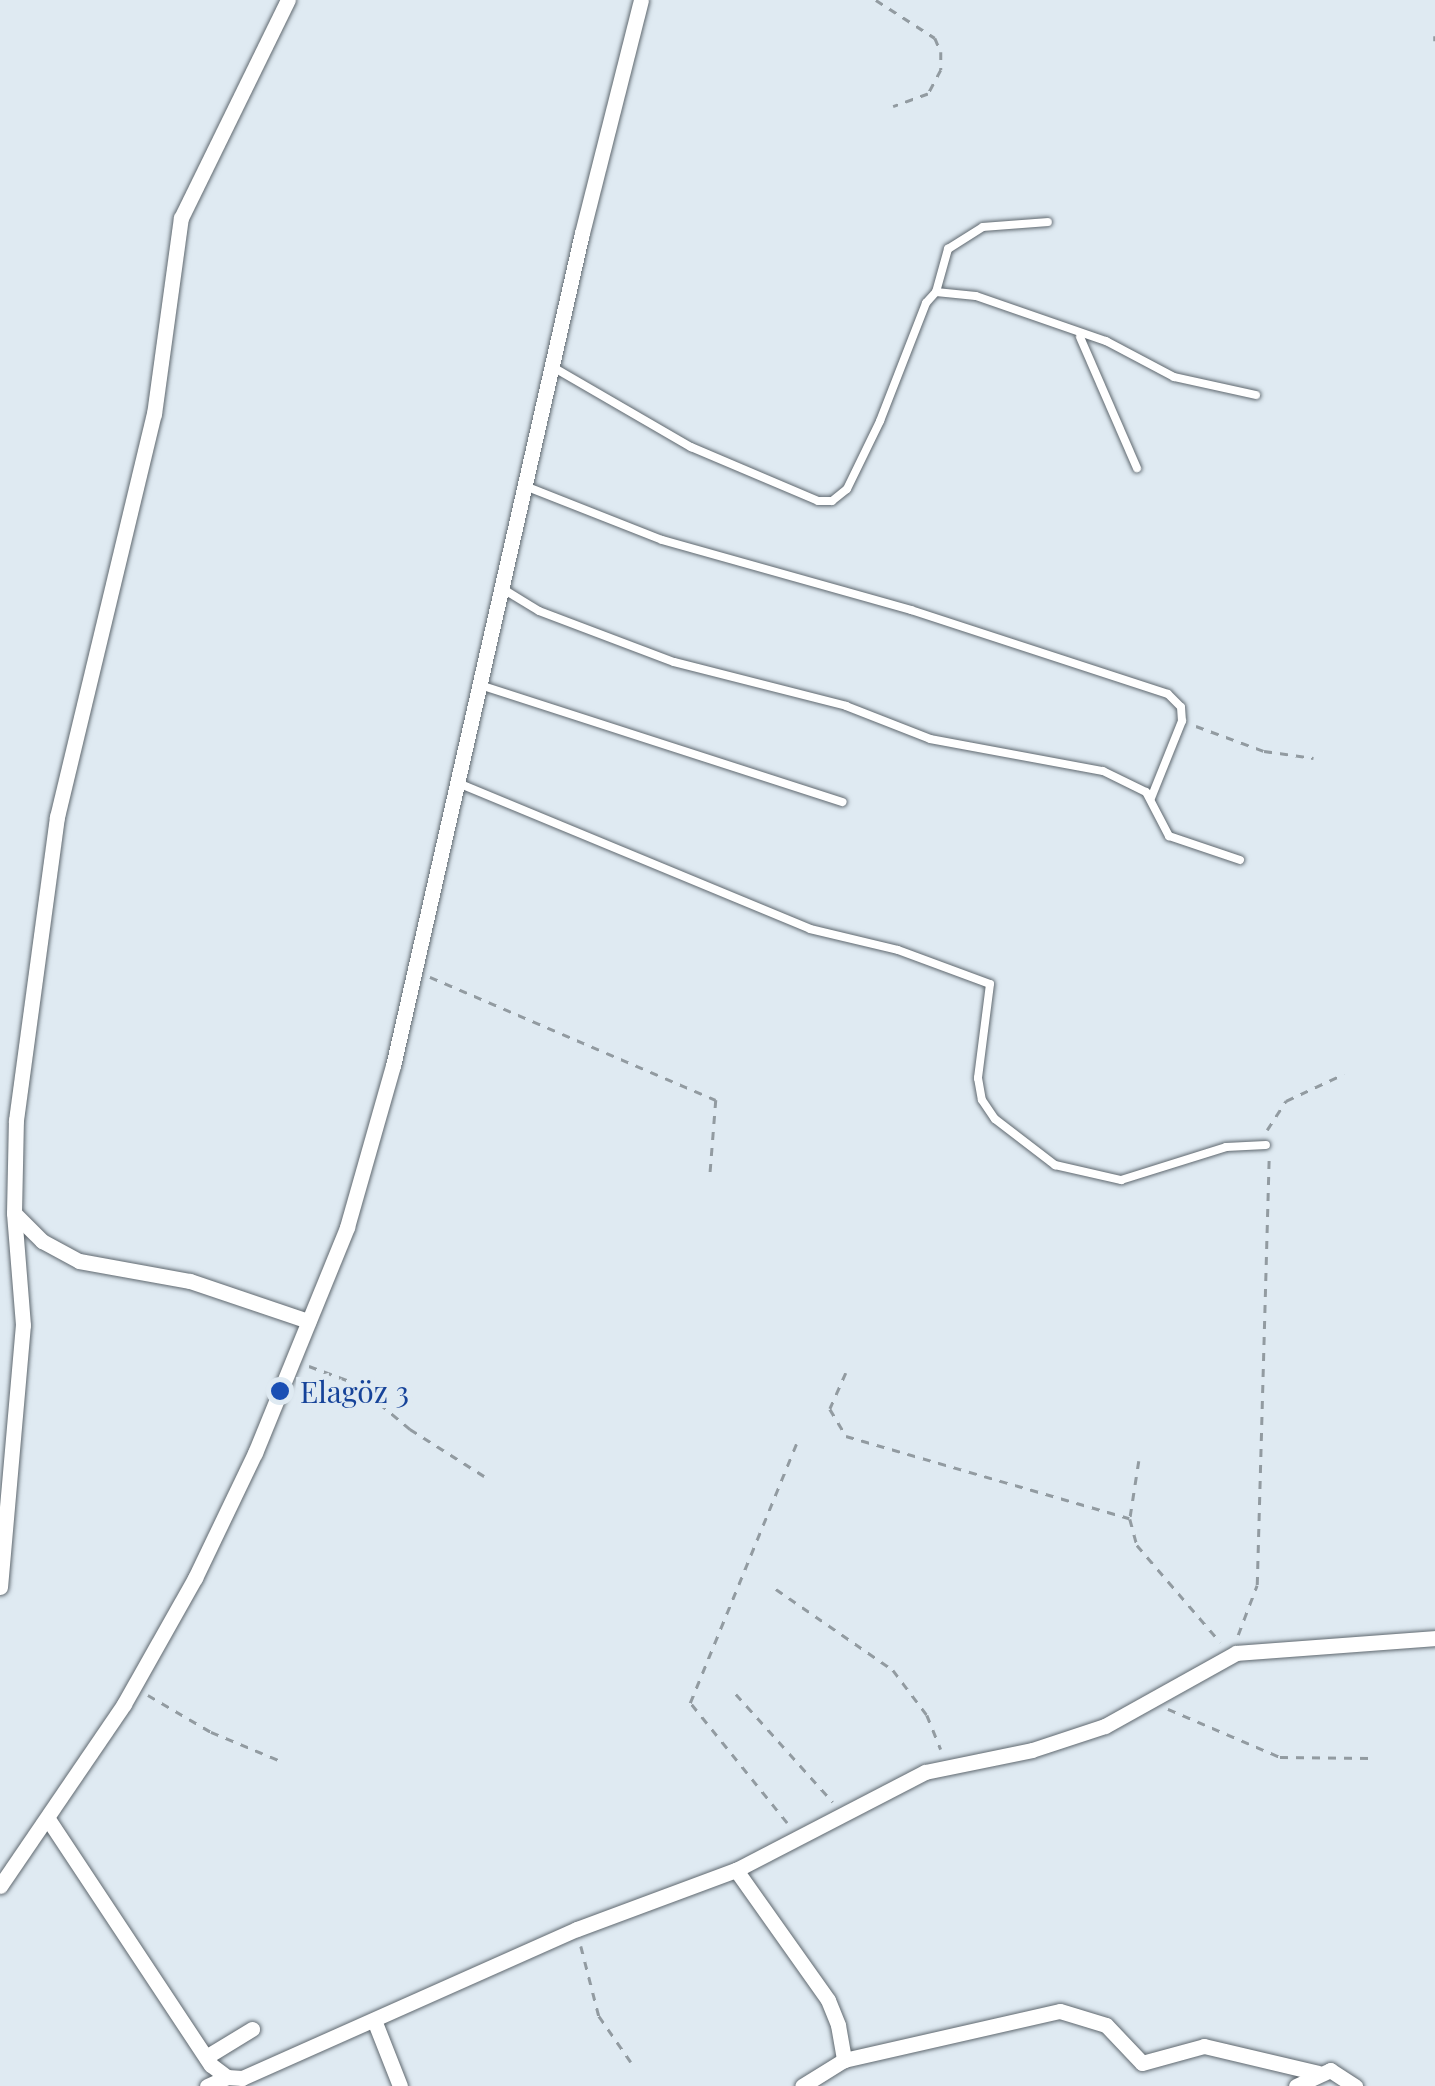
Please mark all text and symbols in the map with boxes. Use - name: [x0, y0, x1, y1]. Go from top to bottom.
- place label: Elagöz 3: [300, 1373, 409, 1409]
- marker: Elagöz 3: [269, 1380, 291, 1402]

